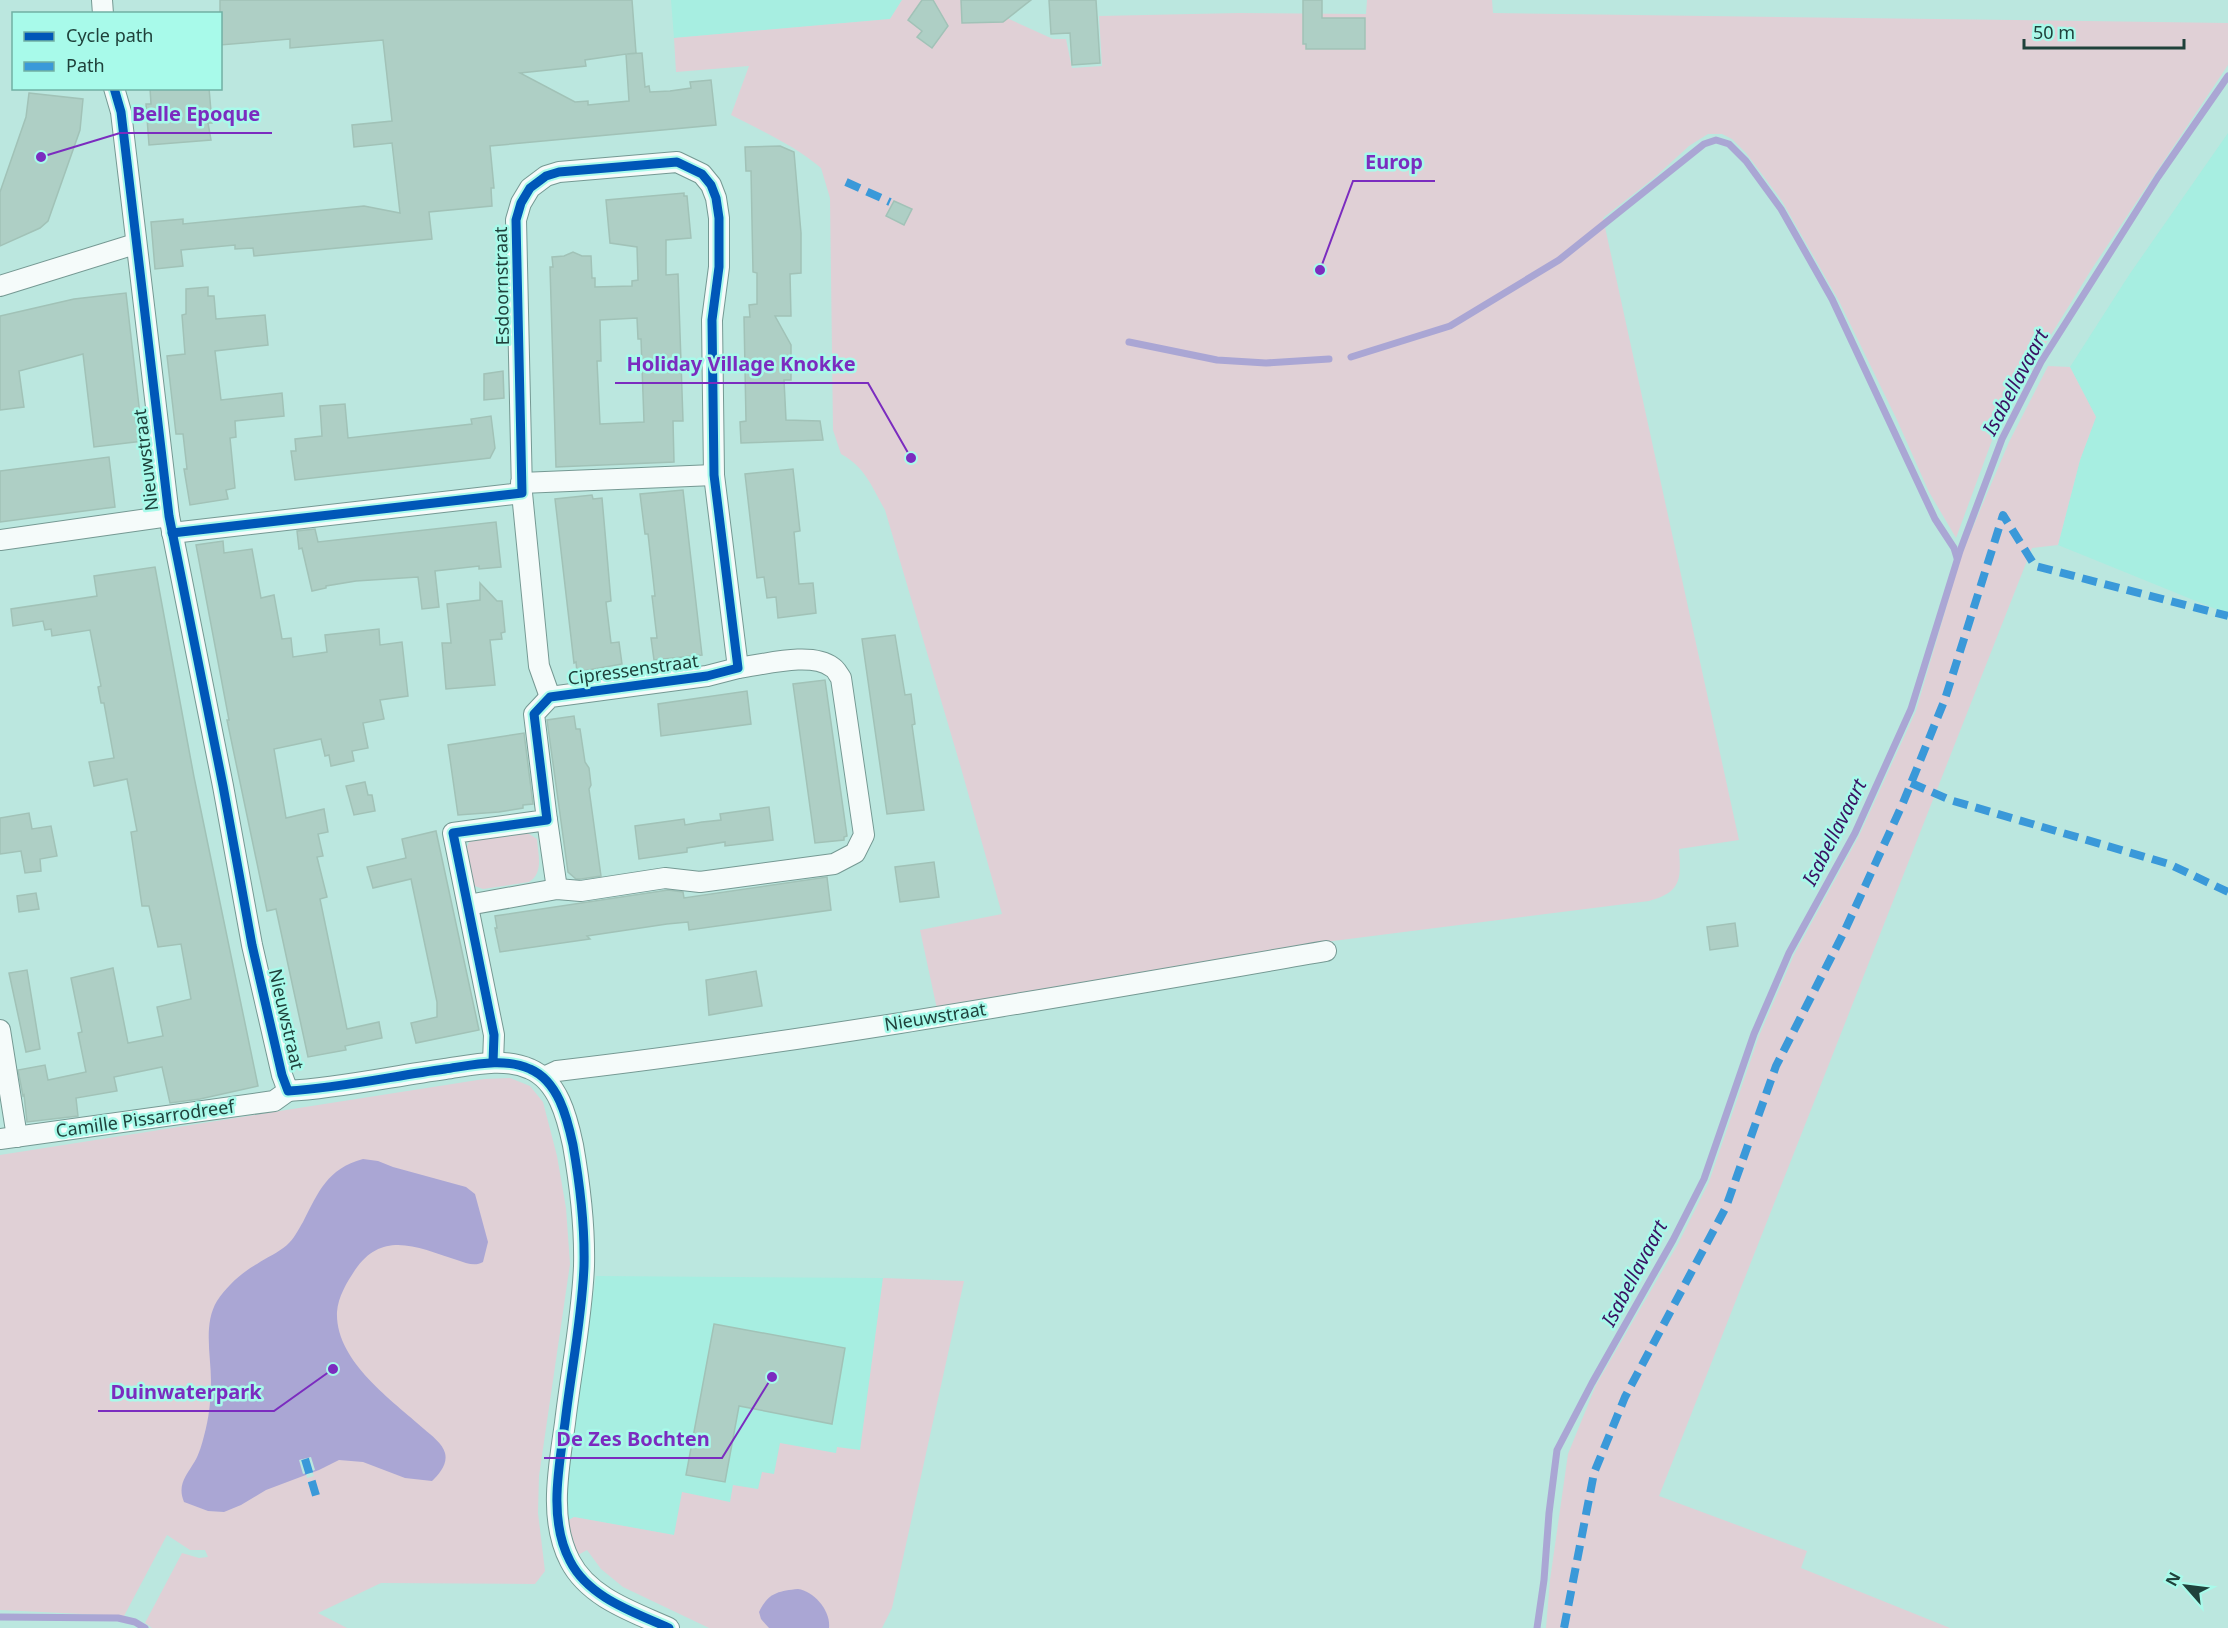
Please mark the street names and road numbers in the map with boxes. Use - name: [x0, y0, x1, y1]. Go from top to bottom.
- street label: Esdoornstraat: [488, 226, 514, 346]
- street label: Nieuwstraat: [127, 407, 163, 512]
- street label: Cipressenstraat: [566, 648, 700, 690]
- street label: Nieuwstraat: [264, 966, 310, 1072]
- street label: Nieuwstraat: [882, 996, 988, 1036]
- street label: Camille Pissarrodreef: [54, 1093, 237, 1142]

